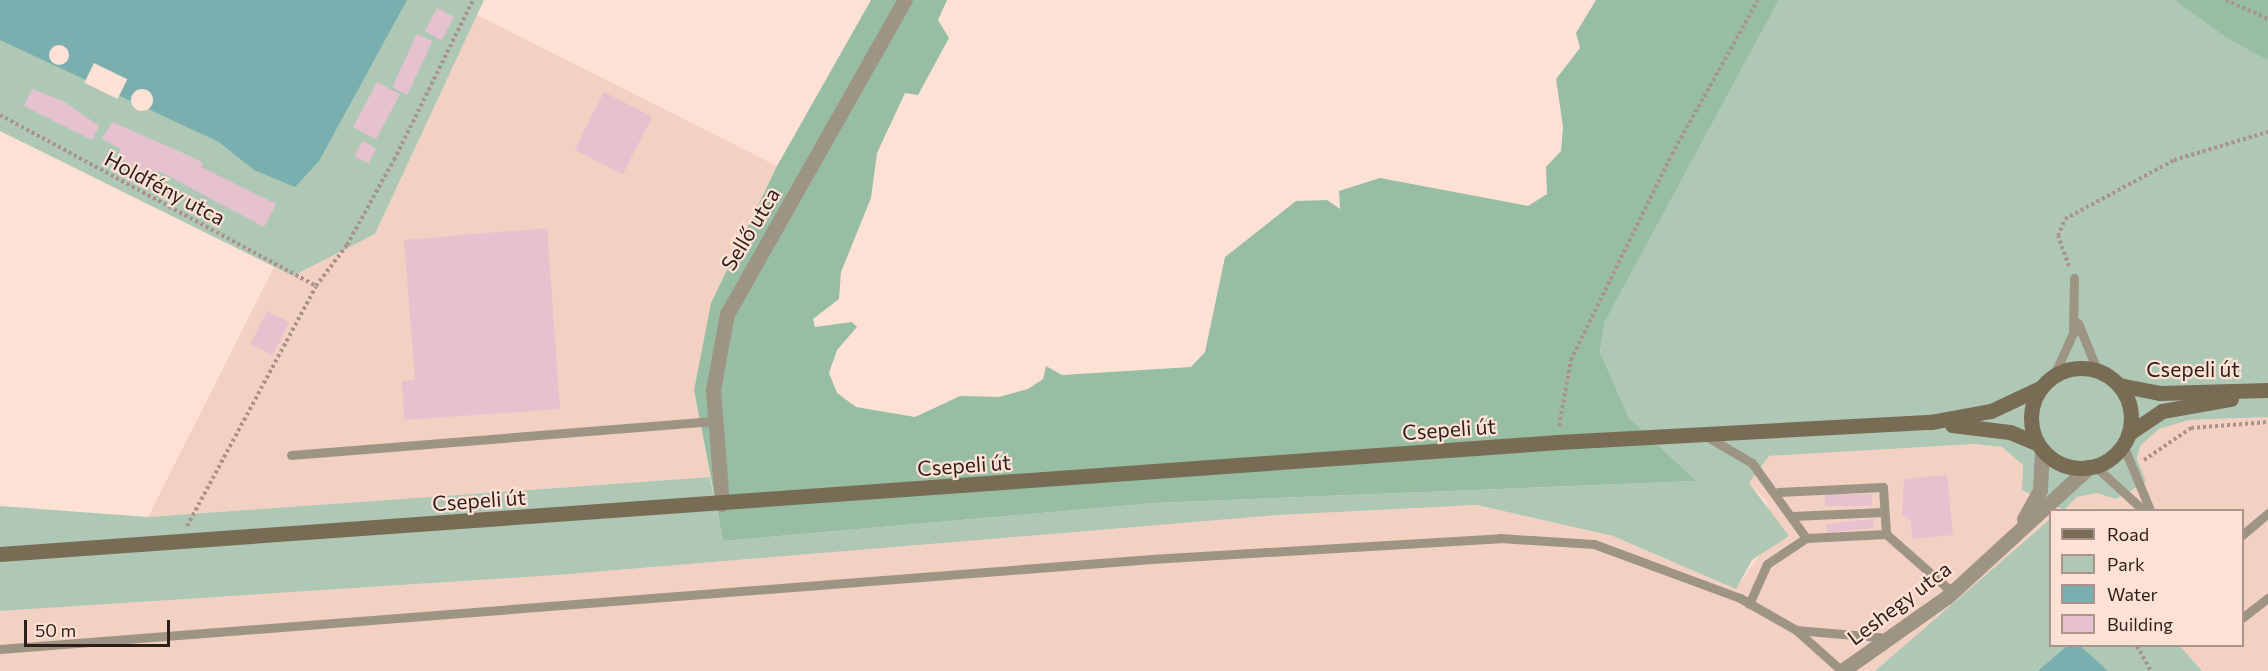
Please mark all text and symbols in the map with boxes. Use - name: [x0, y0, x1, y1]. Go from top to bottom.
- street label: Holdfény utca: [100, 146, 230, 230]
- street label: Sellő utca: [715, 183, 785, 275]
- street label: Csepeli út: [2146, 356, 2240, 382]
- street label: Csepeli út: [1401, 413, 1497, 445]
- street label: Csepeli út: [916, 449, 1012, 481]
- street label: Csepeli út: [431, 484, 527, 516]
- legend: [2049, 509, 2244, 647]
- text: Road: [2107, 523, 2149, 545]
- text: Park: [2107, 553, 2145, 575]
- street label: Leshegy utca: [1842, 556, 1956, 650]
- text: Water: [2107, 583, 2158, 605]
- scale bar: [27, 608, 172, 646]
- text: Building: [2107, 613, 2173, 635]
- text: 50 m: [35, 619, 76, 641]

